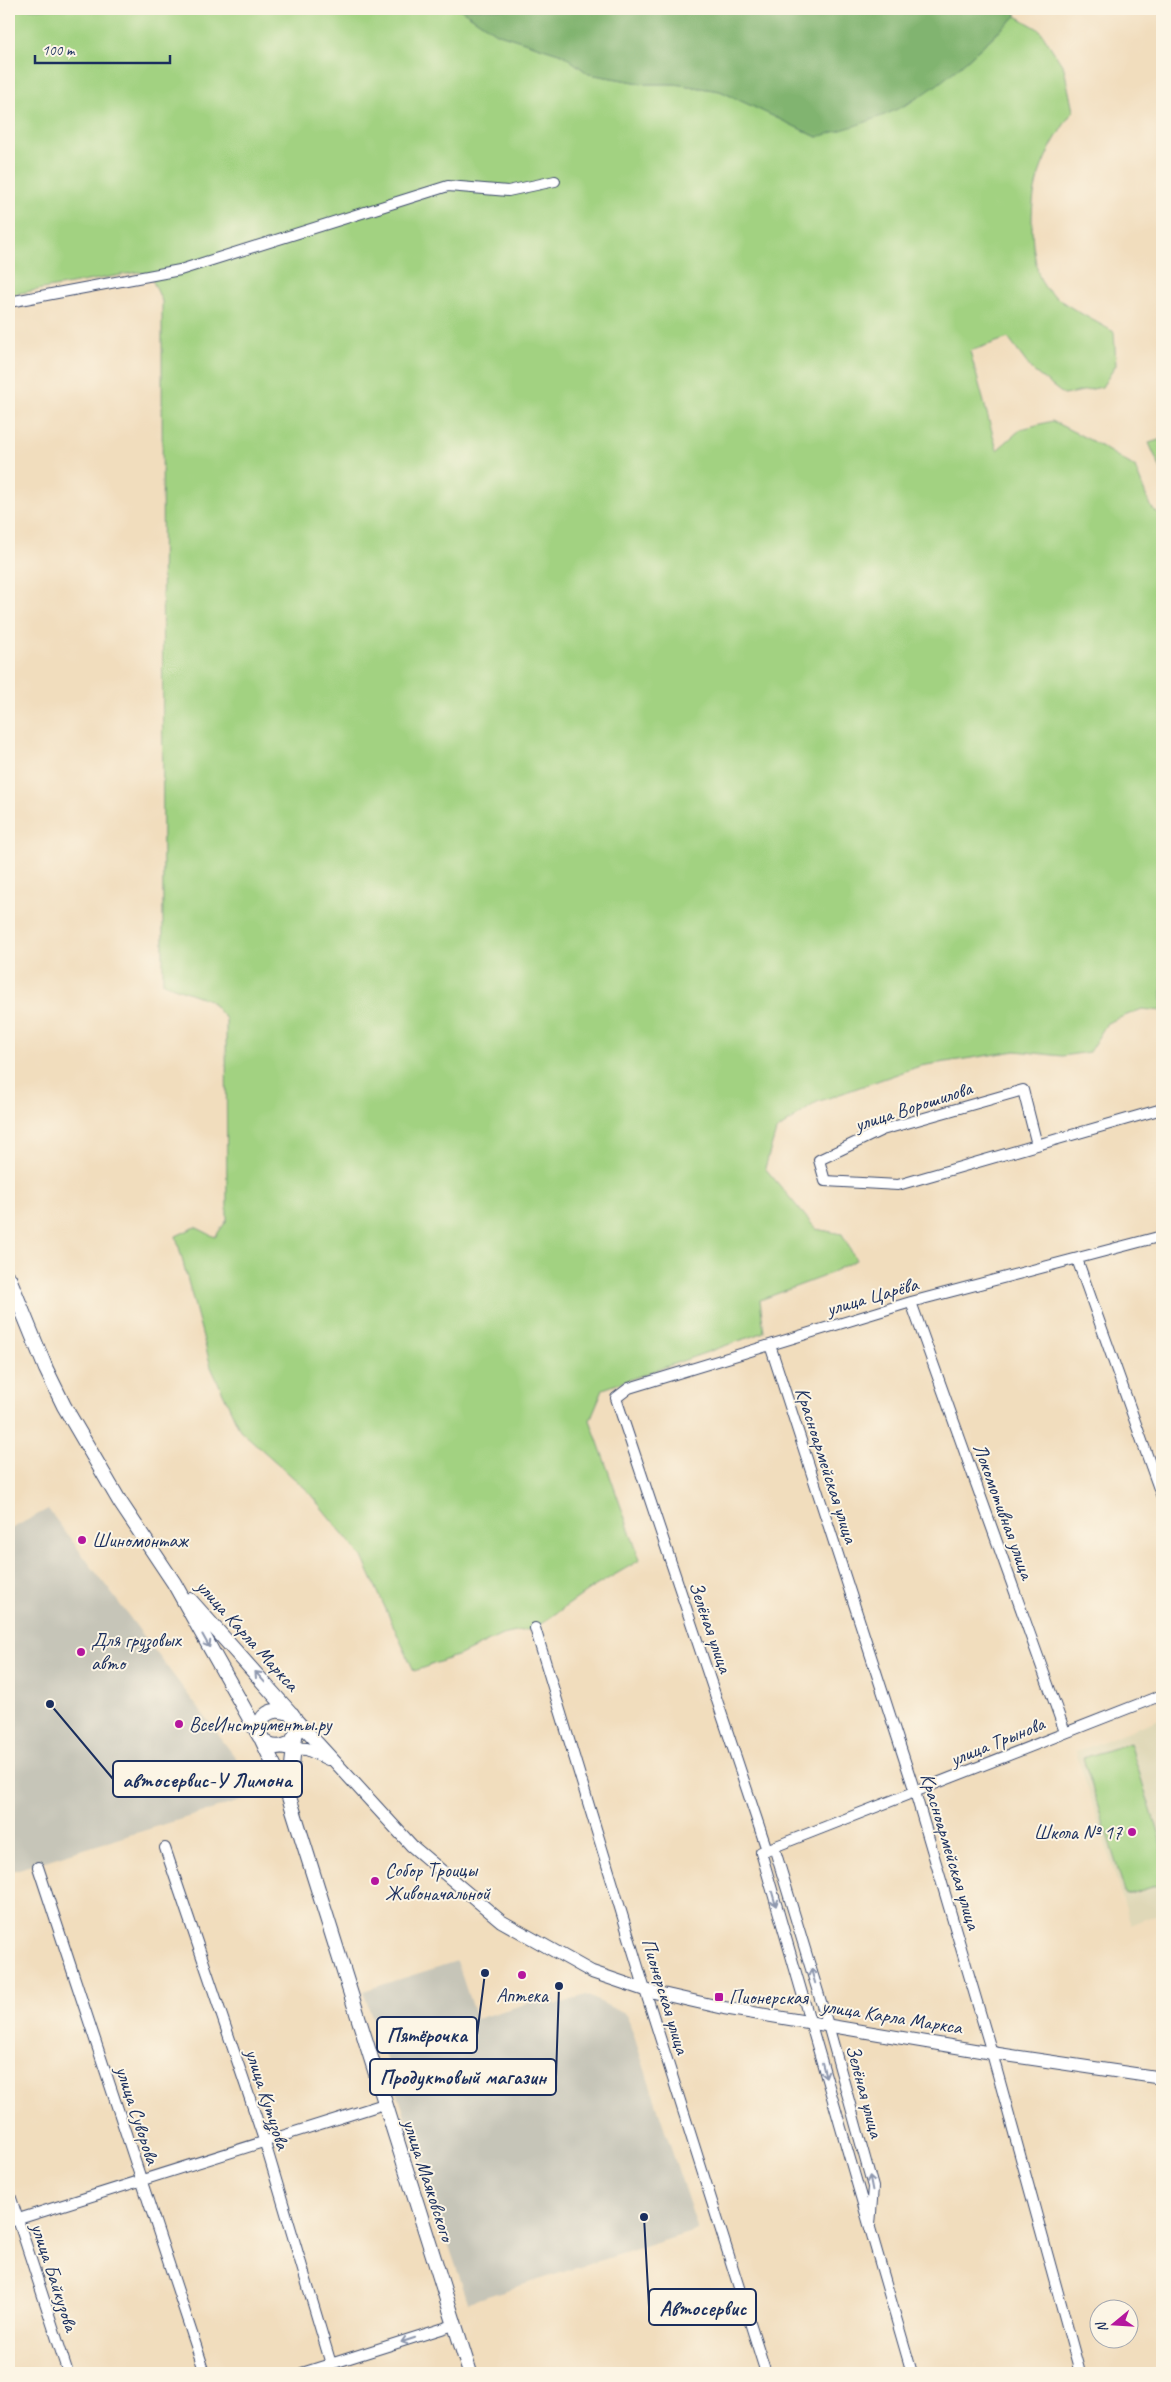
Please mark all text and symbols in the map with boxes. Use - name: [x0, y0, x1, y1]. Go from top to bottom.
- scale bar: [35, 32, 170, 64]
- text: 100 m: [42, 41, 76, 60]
- street label: улица Ворошилова: [850, 1075, 977, 1138]
- street label: улица Царёва: [823, 1271, 922, 1322]
- street label: Красноармейская улица: [790, 1384, 864, 1548]
- street label: Локомотивная улица: [967, 1440, 1040, 1584]
- place label: Шиномонтаж: [92, 1528, 189, 1553]
- marker: Шиномонтаж: [76, 1534, 88, 1546]
- street label: улица Карла Маркса: [190, 1573, 305, 1697]
- street label: Зелёная улица: [683, 1578, 738, 1678]
- place label: Для грузовых авто: [91, 1628, 183, 1676]
- one-way arrow: [202, 1633, 211, 1648]
- marker: Для грузовых авто: [75, 1646, 87, 1658]
- one-way arrow: [254, 1671, 266, 1684]
- street label: улица Трынова: [945, 1710, 1050, 1772]
- place label: ВсеИнструменты.ру: [189, 1712, 333, 1737]
- marker: ВсеИнструменты.ру: [173, 1718, 185, 1730]
- callout: автосервис-У Лимона: [113, 1761, 302, 1797]
- text: автосервис-У Лимона: [122, 1767, 294, 1793]
- street label: Красноармейская улица: [915, 1770, 987, 1934]
- place label: Школа № 17: [1034, 1820, 1123, 1845]
- marker: Школа № 17: [1126, 1826, 1138, 1838]
- place label: Собор Троицы Живоначальной: [385, 1858, 492, 1906]
- marker: Собор Троицы Живоначальной: [369, 1875, 381, 1887]
- one-way arrow: [770, 1890, 780, 1906]
- street label: Пионерская улица: [636, 1935, 696, 2059]
- one-way arrow: [808, 1968, 818, 1984]
- marker: Аптека: [516, 1969, 528, 1981]
- place label: Аптека: [496, 1983, 550, 2008]
- place label: Пионерская: [729, 1985, 809, 2010]
- marker: Пионерская: [713, 1991, 725, 2003]
- street label: улица Карла Маркса: [819, 1993, 965, 2040]
- callout: Пятёрочка: [377, 2017, 477, 2053]
- text: Пятёрочка: [387, 2022, 469, 2048]
- street label: Зелёная улица: [840, 2042, 889, 2142]
- street label: улица Кутузова: [238, 2045, 296, 2154]
- callout: Продуктовый магазин: [370, 2059, 556, 2095]
- one-way arrow: [820, 2061, 829, 2077]
- street label: улица Суворова: [110, 2062, 166, 2169]
- text: Продуктовый магазин: [380, 2064, 548, 2091]
- street label: улица Маяковского: [397, 2115, 461, 2246]
- one-way arrow: [866, 2175, 876, 2191]
- street label: улица Байкузова: [25, 2219, 84, 2336]
- callout: Автосервис: [649, 2289, 756, 2325]
- text: Автосервис: [659, 2295, 747, 2321]
- north arrow: [1088, 2300, 1138, 2350]
- text: N: [1092, 2319, 1112, 2335]
- one-way arrow: [400, 2336, 416, 2345]

